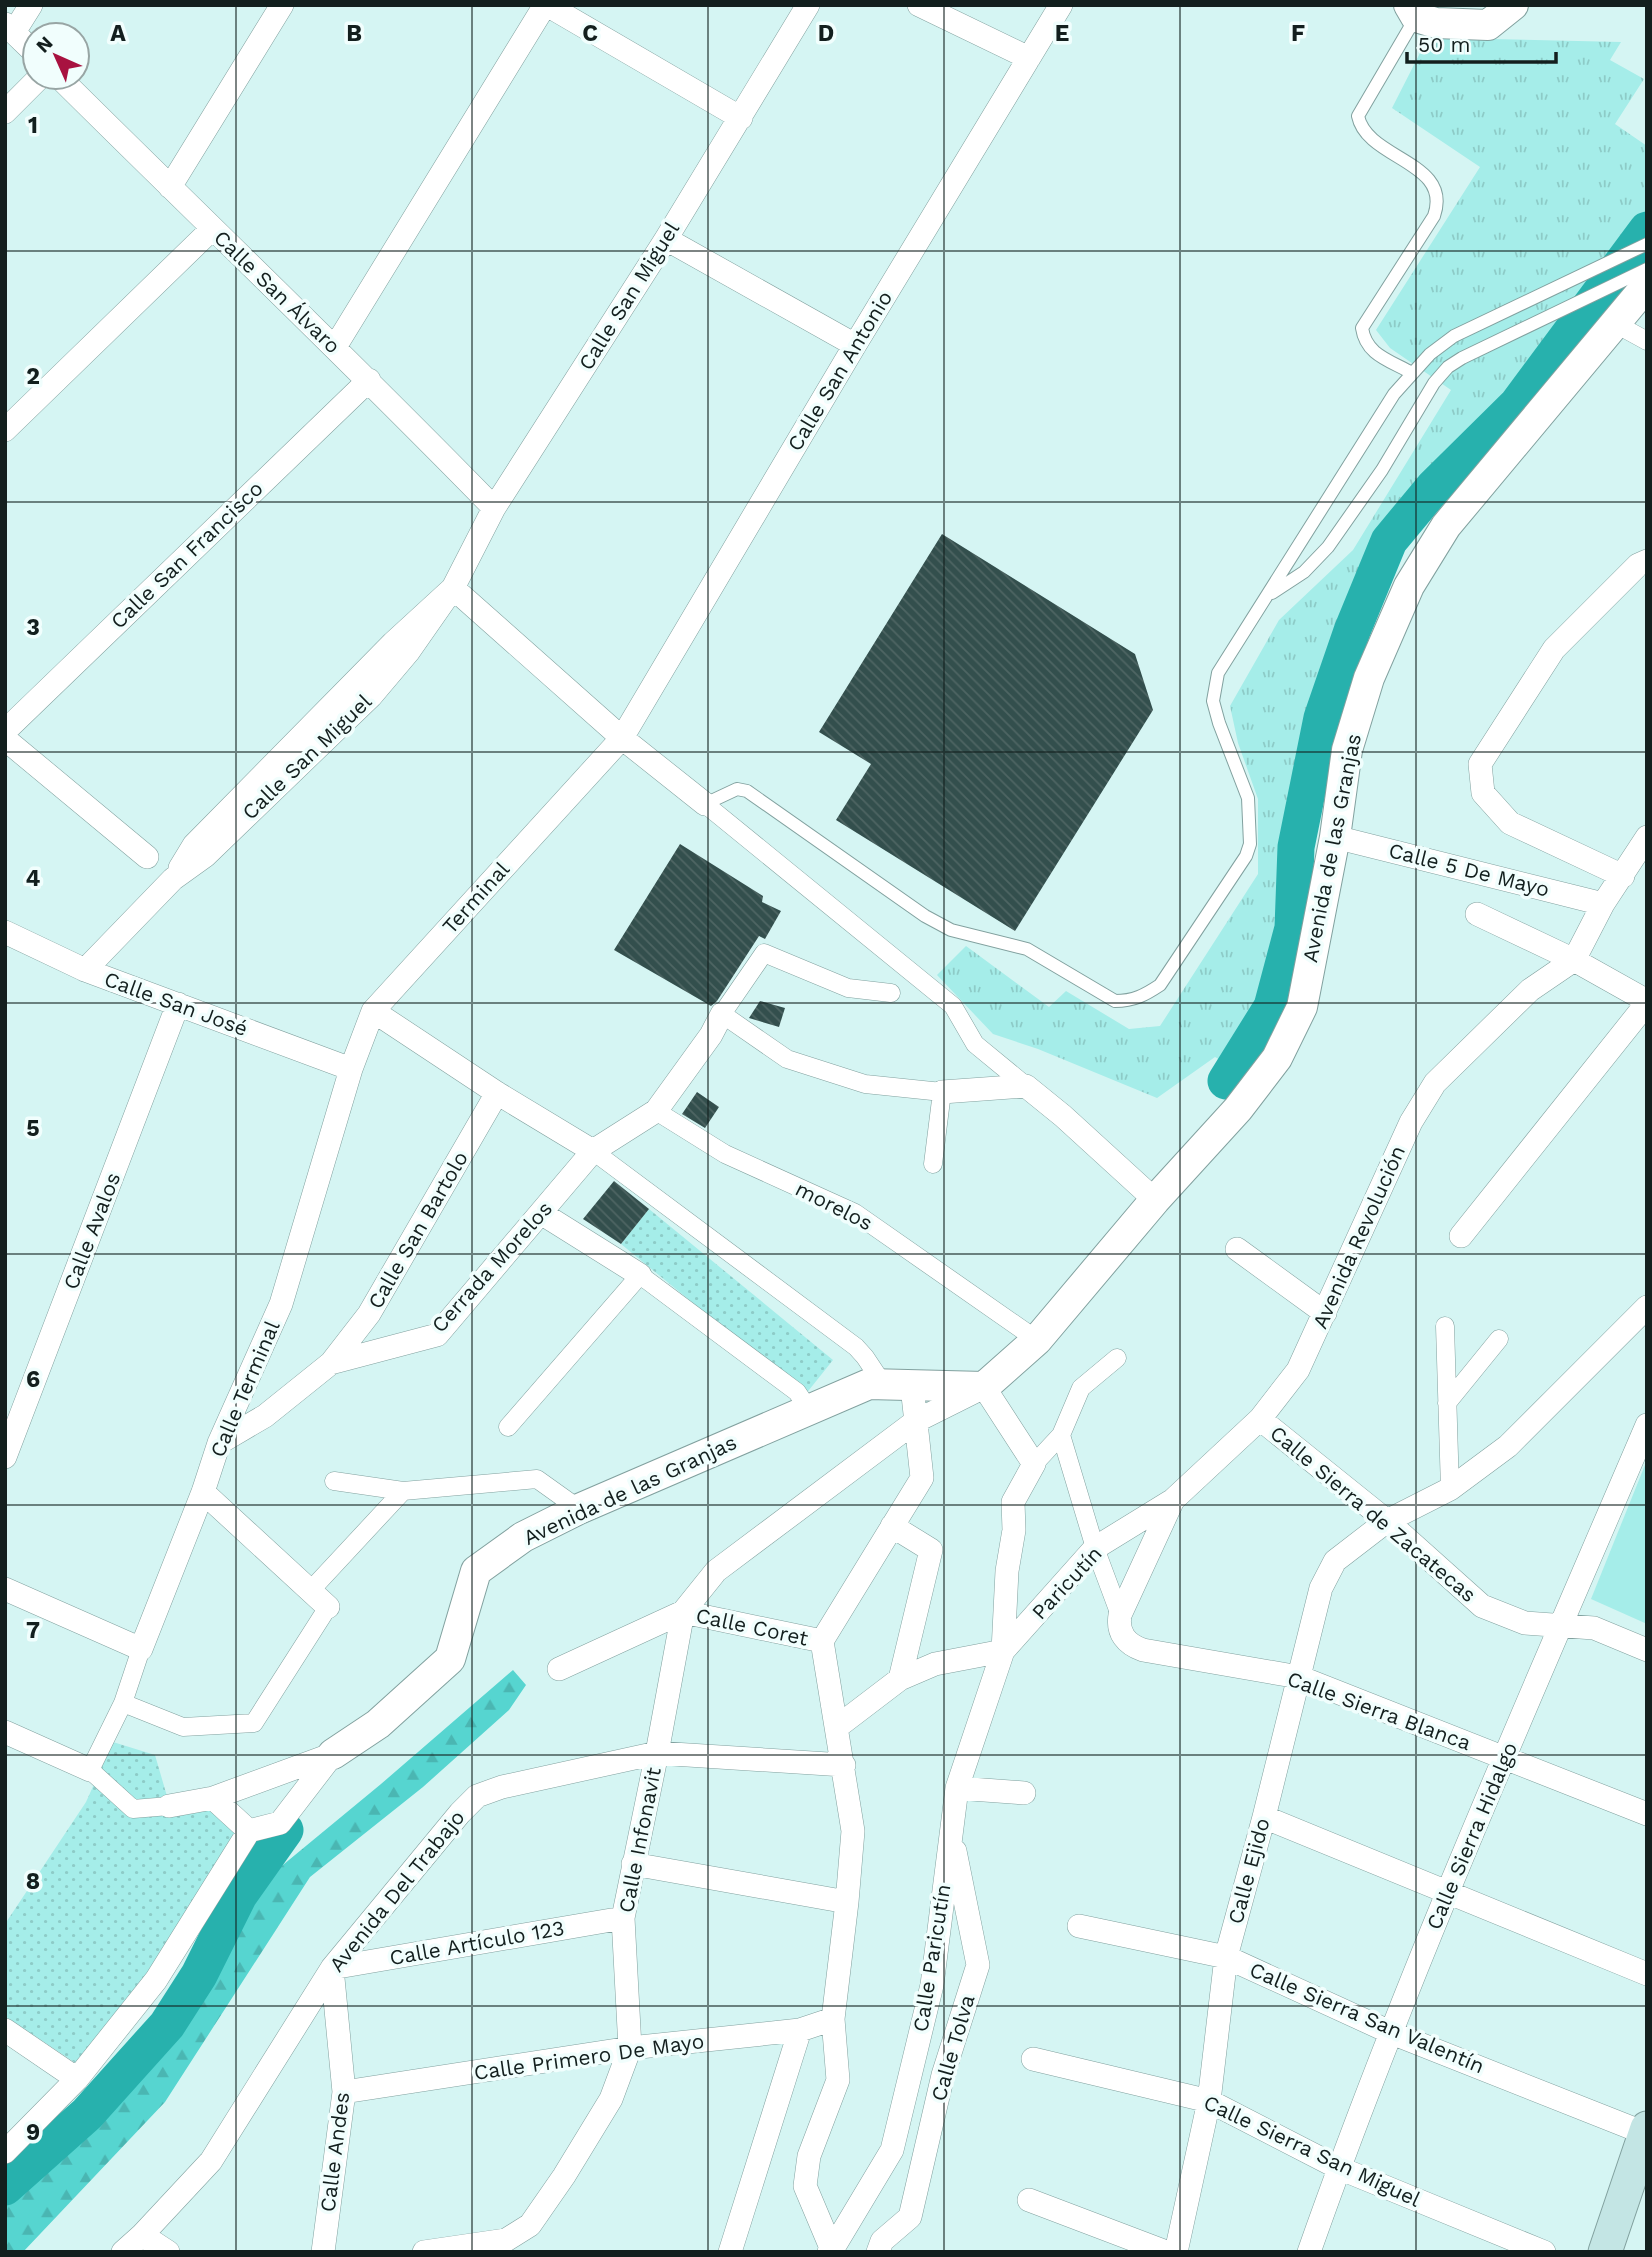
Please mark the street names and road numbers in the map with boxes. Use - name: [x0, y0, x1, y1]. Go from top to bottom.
- street label: Calle San Miguel: [573, 217, 684, 374]
- street label: Calle San Álvaro: [209, 225, 346, 358]
- street label: Calle San Antonio: [782, 286, 897, 455]
- street label: Calle San Francisco: [105, 476, 268, 634]
- street label: Calle San Miguel: [237, 688, 377, 825]
- street label: Avenida de las Granjas: [1297, 731, 1366, 964]
- street label: Calle 5 De Mayo: [1386, 837, 1552, 902]
- street label: Terminal: [437, 856, 515, 939]
- street label: Calle San José: [101, 966, 251, 1041]
- street label: Avenida Revolución: [1307, 1141, 1410, 1332]
- street label: Calle San Bartolo: [362, 1147, 473, 1313]
- street label: Calle Avalos: [58, 1169, 125, 1293]
- street label: morelos: [792, 1176, 877, 1236]
- street label: Cerrada Morelos: [426, 1196, 557, 1337]
- street label: Calle Terminal: [205, 1316, 285, 1461]
- street label: Calle Sierra de Zacatecas: [1265, 1420, 1481, 1607]
- street label: Avenida de las Granjas: [519, 1429, 740, 1550]
- street label: Paricutín: [1026, 1541, 1107, 1624]
- street label: Calle Coret: [694, 1602, 811, 1651]
- street label: Calle Sierra Blanca: [1284, 1666, 1474, 1755]
- street label: Calle Sierra Hidalgo: [1421, 1738, 1522, 1933]
- street label: Calle Infonavit: [613, 1765, 666, 1915]
- street label: Avenida Del Trabajo: [324, 1805, 469, 1977]
- street label: Calle Ejido: [1222, 1815, 1275, 1927]
- street label: Calle Paricutín: [907, 1882, 956, 2034]
- street label: Calle Artículo 123: [388, 1915, 566, 1970]
- street label: Calle Sierra San Valentín: [1246, 1957, 1488, 2078]
- street label: Calle Tolva: [925, 1992, 980, 2104]
- street label: Calle Primero De Mayo: [472, 2028, 706, 2085]
- street label: Calle Sierra San Miguel: [1200, 2089, 1425, 2212]
- street label: Calle Andes: [315, 2090, 354, 2213]

